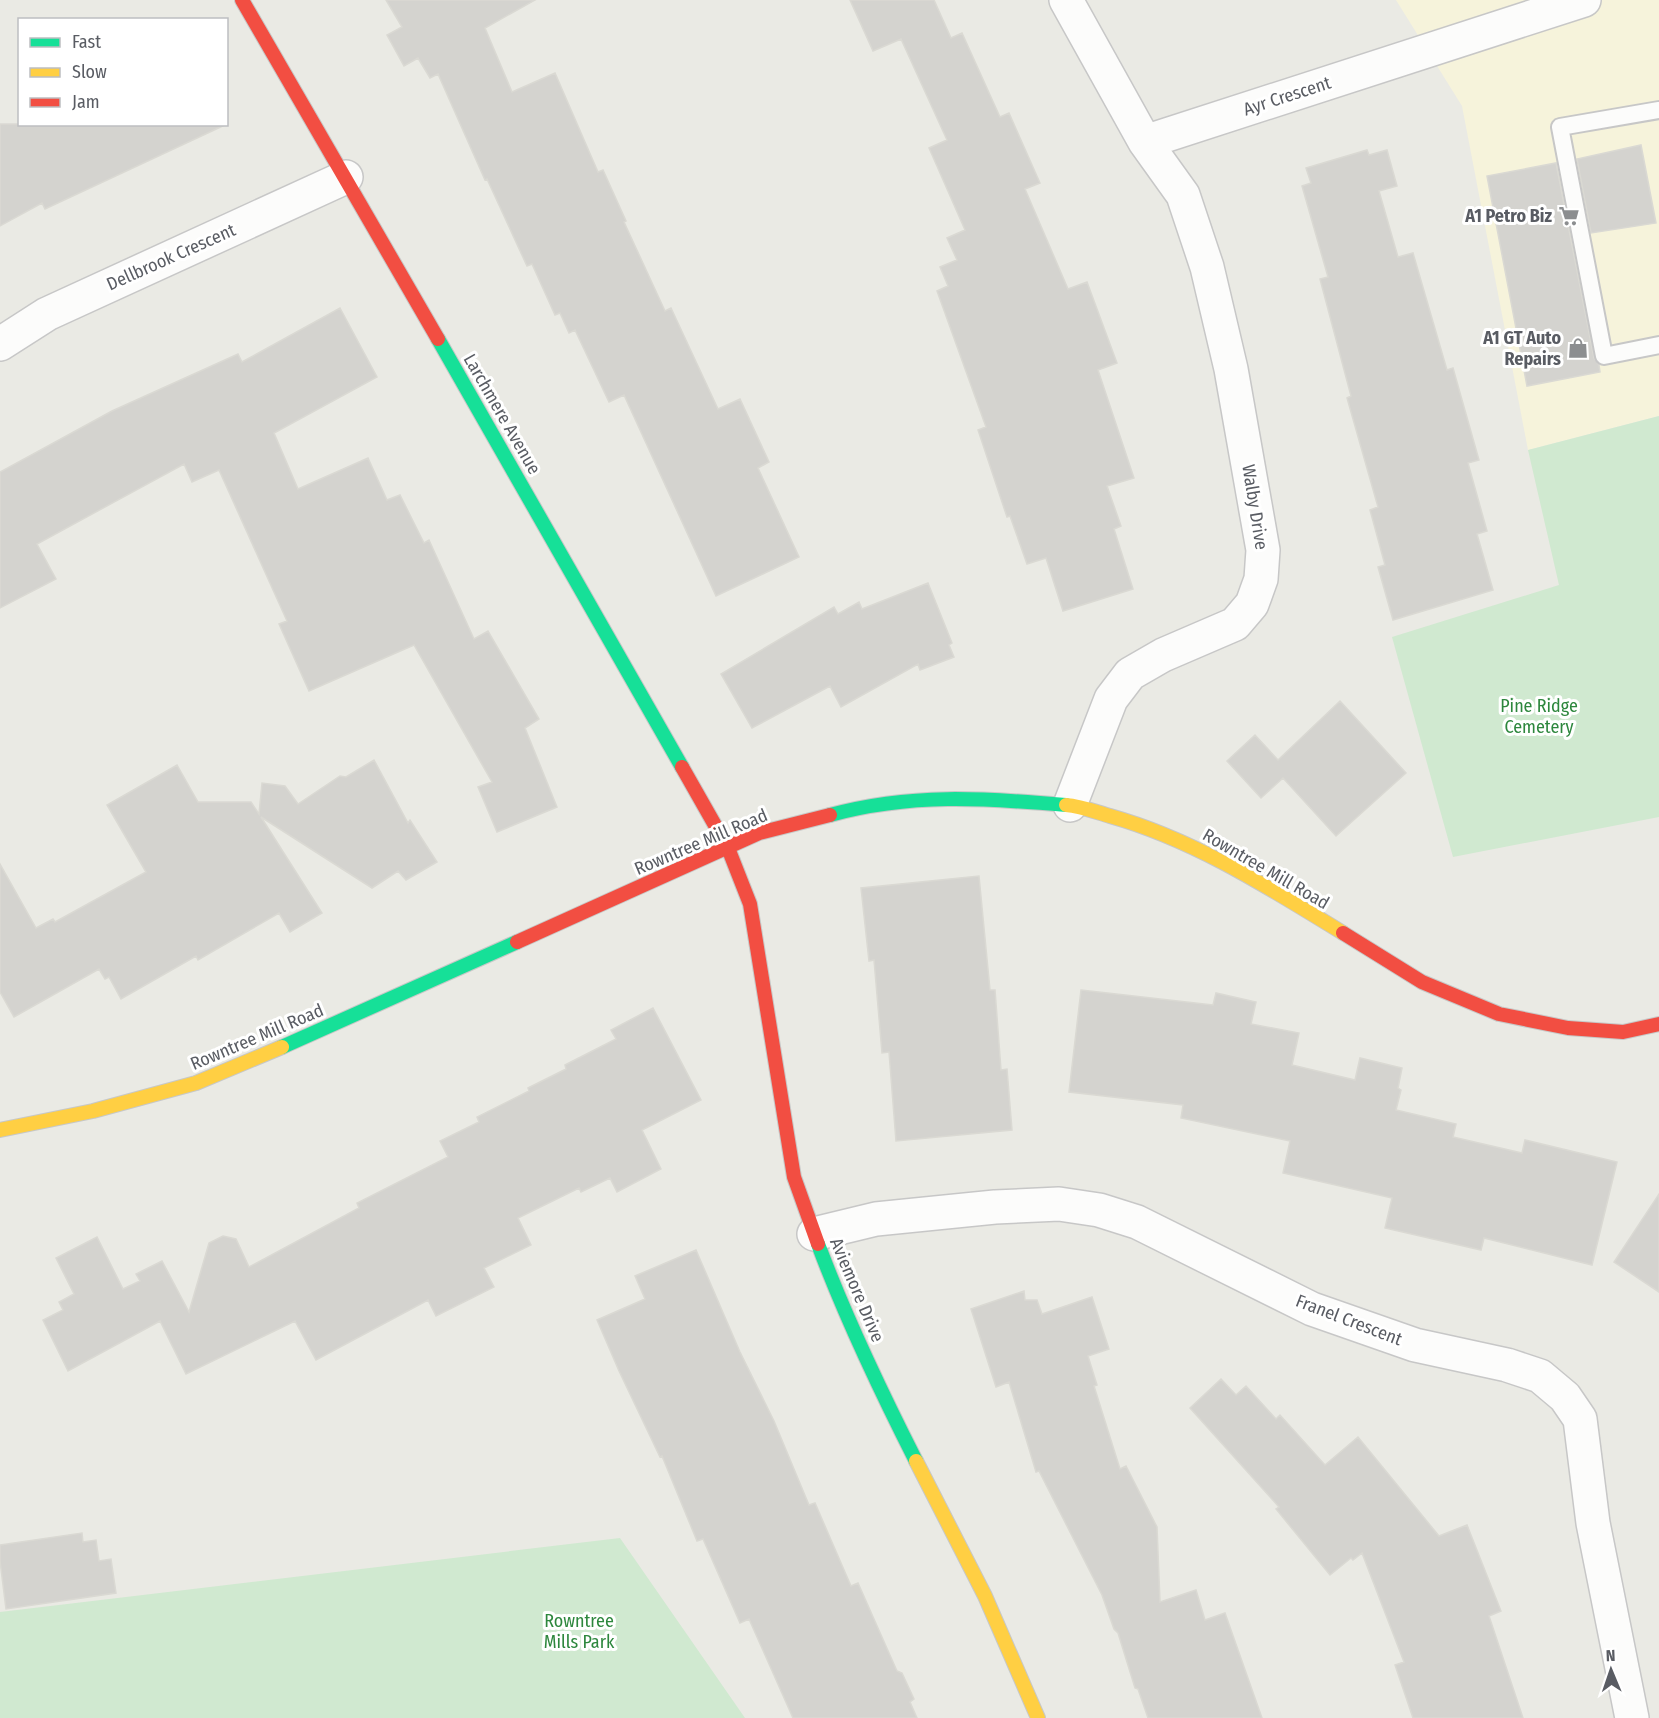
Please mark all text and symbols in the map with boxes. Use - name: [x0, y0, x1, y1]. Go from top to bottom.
- legend: [18, 18, 228, 126]
- text: Fast: [72, 31, 101, 53]
- text: Slow: [72, 61, 107, 83]
- street label: Ayr Crescent: [1240, 71, 1334, 121]
- text: Jam: [72, 91, 100, 113]
- supermarket icon: A1 Petro Biz: [1557, 204, 1581, 228]
- place label: A1 Petro Biz: [1464, 205, 1552, 227]
- street label: Dellbrook Crescent: [103, 219, 239, 295]
- place label: A1 GT Auto Repairs: [1482, 327, 1561, 370]
- shop icon: A1 GT Auto Repairs: [1566, 336, 1590, 360]
- street label: Larchmere Avenue: [459, 350, 545, 478]
- street label: Walby Drive: [1237, 463, 1273, 551]
- park label: Pine Ridge Cemetery: [1500, 695, 1578, 738]
- street label: Rowntree Mill Road: [631, 804, 771, 880]
- street label: Rowntree Mill Road: [1199, 824, 1333, 914]
- street label: Rowntree Mill Road: [187, 999, 327, 1075]
- street label: Aviemore Drive: [825, 1235, 889, 1346]
- street label: Franel Crescent: [1293, 1290, 1405, 1350]
- park label: Rowntree Mills Park: [544, 1610, 615, 1653]
- north arrow: [1581, 1640, 1641, 1700]
- text: N: [1605, 1646, 1616, 1665]

